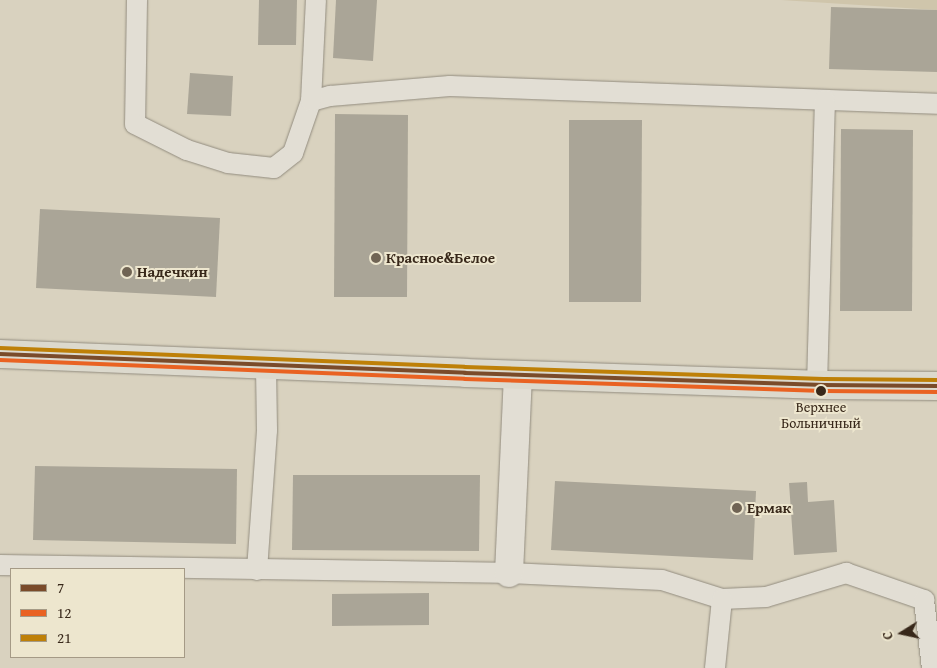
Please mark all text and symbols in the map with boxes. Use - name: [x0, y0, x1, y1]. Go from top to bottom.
- place label: Красное&Белое: [386, 249, 495, 267]
- marker: Красное&Белое: [370, 252, 382, 264]
- place label: Надечкин: [137, 263, 208, 281]
- marker: Надечкин: [121, 266, 133, 278]
- marker: Верхнее Больничный: [816, 386, 826, 396]
- place label: Верхнее Больничный: [781, 399, 861, 432]
- place label: Ермак: [747, 499, 791, 517]
- marker: Ермак: [731, 502, 743, 514]
- legend: [10, 568, 185, 658]
- text: 7: [57, 577, 64, 598]
- text: 12: [57, 602, 71, 623]
- north arrow: [877, 608, 927, 658]
- text: 21: [57, 627, 71, 648]
- text: С: [877, 630, 898, 641]

